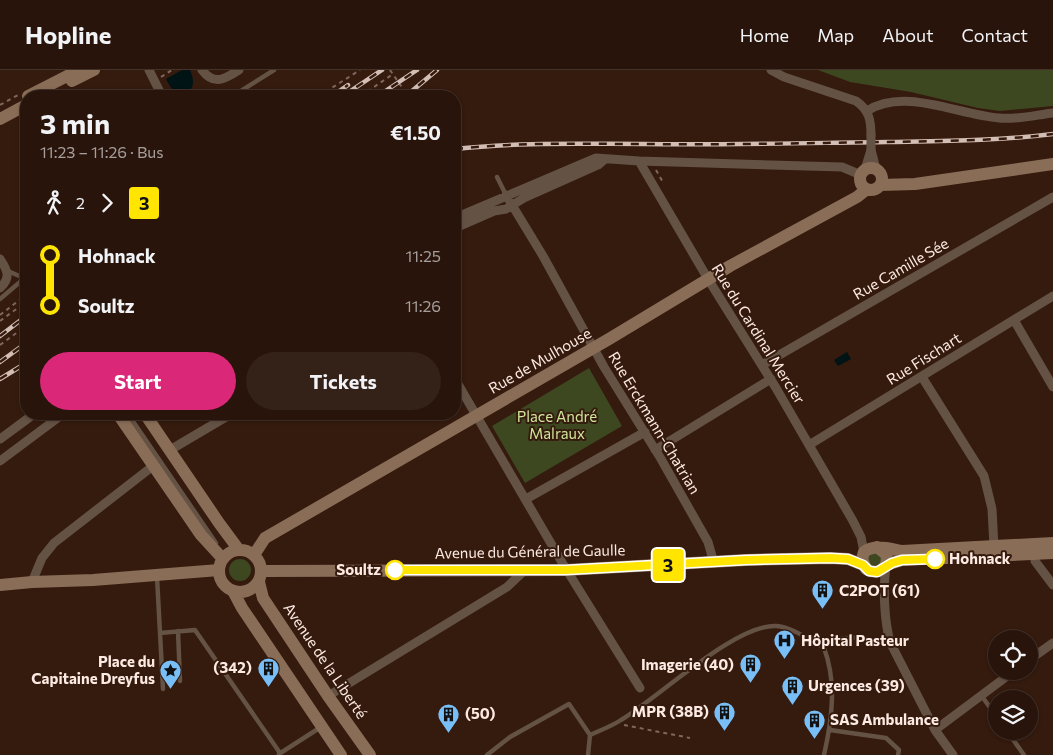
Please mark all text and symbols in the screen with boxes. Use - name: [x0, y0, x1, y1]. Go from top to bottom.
- text: Hopline: [25, 20, 111, 49]
- text: Home: [740, 24, 789, 46]
- text: Map: [817, 24, 854, 46]
- text: About: [882, 24, 934, 46]
- text: Contact: [962, 24, 1028, 46]
- text: 3 min: [40, 106, 110, 140]
- text: €1.50: [390, 121, 441, 144]
- text: 11:23 – 11:26 · Bus: [40, 142, 163, 161]
- icon: walk: [40, 189, 68, 217]
- icon: forward: [93, 189, 121, 217]
- text: 3: [139, 192, 149, 214]
- text: 2: [76, 193, 85, 212]
- street label: Rue Camille Sée: [850, 233, 951, 303]
- text: Hohnack: [78, 244, 156, 267]
- text: 11:25: [405, 246, 441, 265]
- street label: Rue du Cardinal Mercier: [708, 260, 809, 407]
- text: Soultz: [78, 294, 135, 317]
- text: 11:26: [405, 296, 441, 315]
- street label: Rue de Mulhouse: [485, 323, 594, 397]
- street label: Rue Fischart: [883, 328, 964, 388]
- street label: Rue Erckmann-Chatrian: [605, 348, 705, 497]
- button: Start: [40, 352, 236, 410]
- button: Tickets: [246, 352, 441, 410]
- park label: Place André Malraux: [517, 407, 597, 442]
- street label: Avenue du Général de Gaulle: [434, 540, 626, 562]
- line badge: 3: [652, 549, 684, 581]
- marker: Hohnack: [925, 549, 945, 569]
- place label: Hohnack: [949, 549, 1011, 567]
- text: 3: [663, 554, 673, 576]
- place label: Soultz: [336, 560, 381, 578]
- marker: Soultz: [385, 560, 405, 580]
- building icon: C2POT (61): [811, 579, 835, 610]
- place label: C2POT (61): [839, 581, 920, 599]
- street label: Avenue de la Liberté: [280, 599, 371, 722]
- hospital icon: Hôpital Pasteur: [773, 629, 797, 660]
- map controls: [988, 630, 1038, 740]
- button: locate: [988, 630, 1038, 680]
- place label: Hôpital Pasteur: [801, 631, 909, 649]
- place label: Place du Capitaine Dreyfus: [31, 652, 155, 687]
- building icon: Imagerie (40): [738, 653, 762, 684]
- place label: Imagerie (40): [641, 655, 734, 673]
- building icon: (342): [256, 656, 280, 687]
- place label: (342): [213, 658, 252, 676]
- place icon: Place du Capitaine Dreyfus: [159, 659, 183, 690]
- building icon: Urgences (39): [780, 674, 804, 705]
- place label: Urgences (39): [808, 676, 905, 694]
- button: layers: [988, 690, 1038, 740]
- building icon: MPR (38B): [713, 700, 737, 731]
- building icon: (50): [437, 702, 461, 733]
- place label: MPR (38B): [632, 702, 709, 720]
- place label: (50): [465, 704, 495, 722]
- building icon: SAS Ambulance: [802, 708, 826, 739]
- place label: SAS Ambulance: [830, 710, 939, 728]

